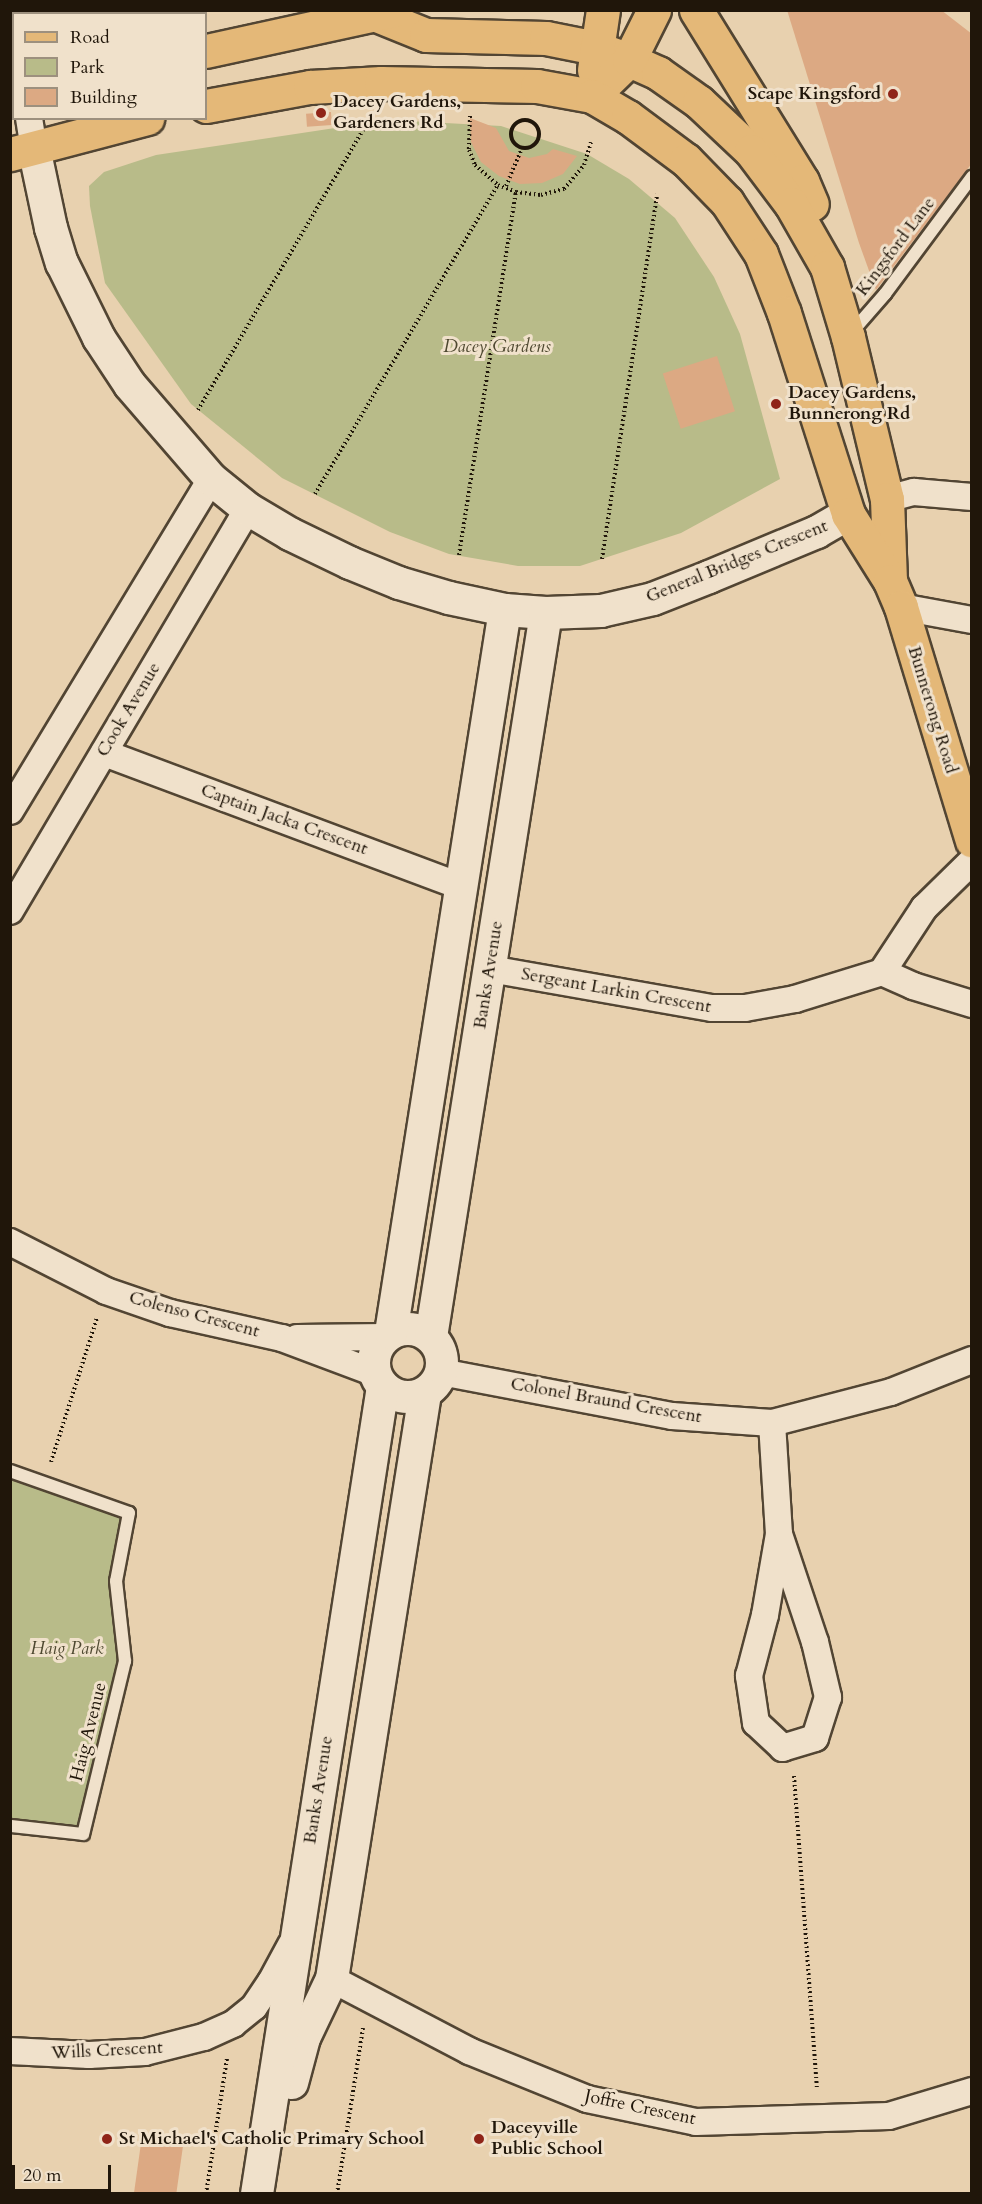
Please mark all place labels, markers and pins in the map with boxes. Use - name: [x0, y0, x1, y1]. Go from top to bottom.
- place label: Scape Kingsford: [748, 83, 881, 105]
- marker: Scape Kingsford: [886, 87, 900, 101]
- place label: Dacey Gardens, Gardeners Rd: [333, 92, 461, 134]
- marker: Dacey Gardens, Gardeners Rd: [314, 106, 328, 120]
- place label: Dacey Gardens, Bunnerong Rd: [788, 383, 916, 426]
- marker: Dacey Gardens, Bunnerong Rd: [769, 397, 783, 411]
- place label: Daceyville Public School: [491, 2118, 603, 2160]
- place label: St Michael's Catholic Primary School: [119, 2128, 424, 2150]
- marker: St Michael's Catholic Primary School: [100, 2132, 114, 2146]
- marker: Daceyville Public School: [472, 2132, 486, 2146]

